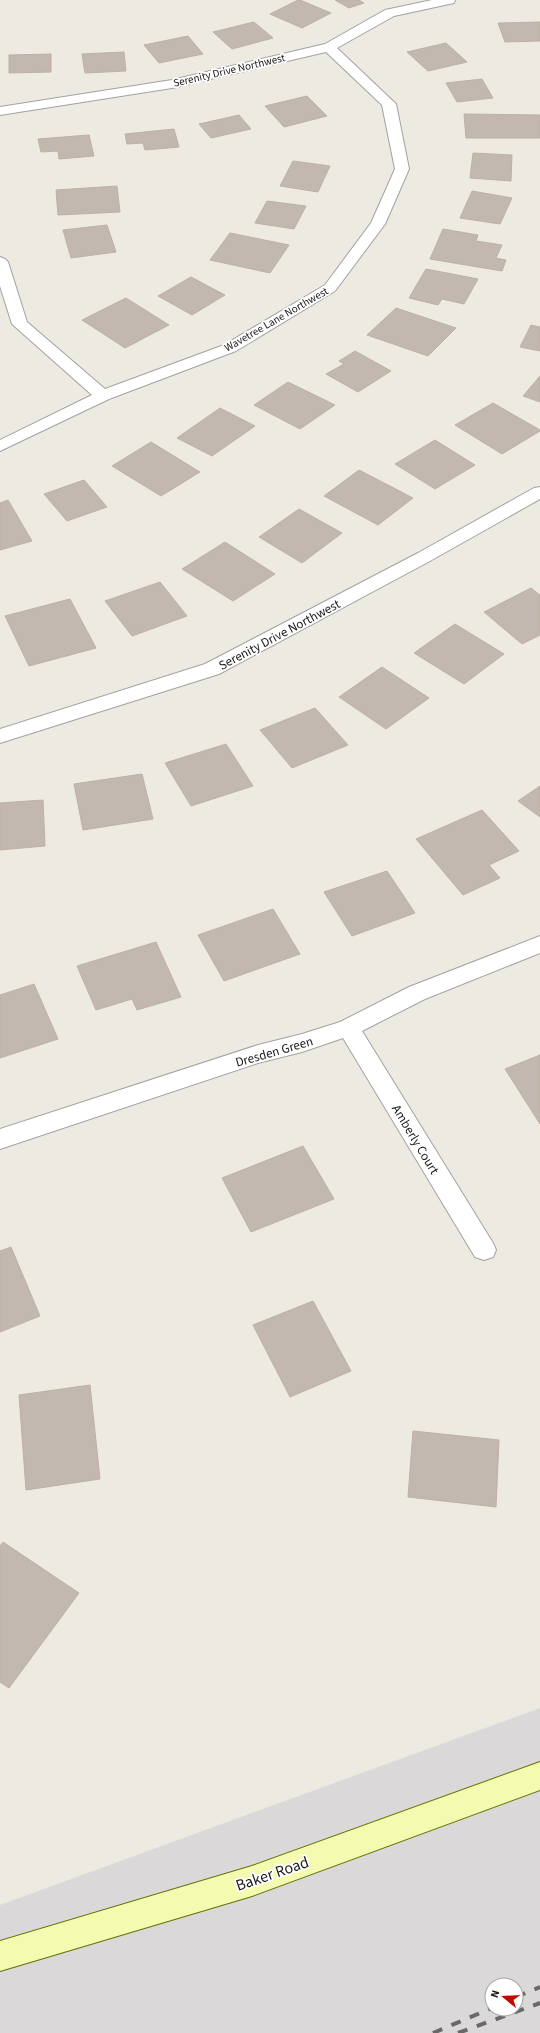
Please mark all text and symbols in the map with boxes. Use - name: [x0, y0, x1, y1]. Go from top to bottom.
- street label: Serenity Drive Northwest: [172, 50, 287, 91]
- street label: Wavetree Lane Northwest: [222, 283, 331, 355]
- street label: Serenity Drive Northwest: [216, 595, 344, 675]
- street label: Dresden Green: [233, 1032, 315, 1072]
- street label: Amberly Court: [387, 1101, 443, 1178]
- street label: Baker Road: [233, 1851, 312, 1897]
- north arrow: [484, 1977, 524, 2017]
- text: N: [487, 1988, 503, 2000]

